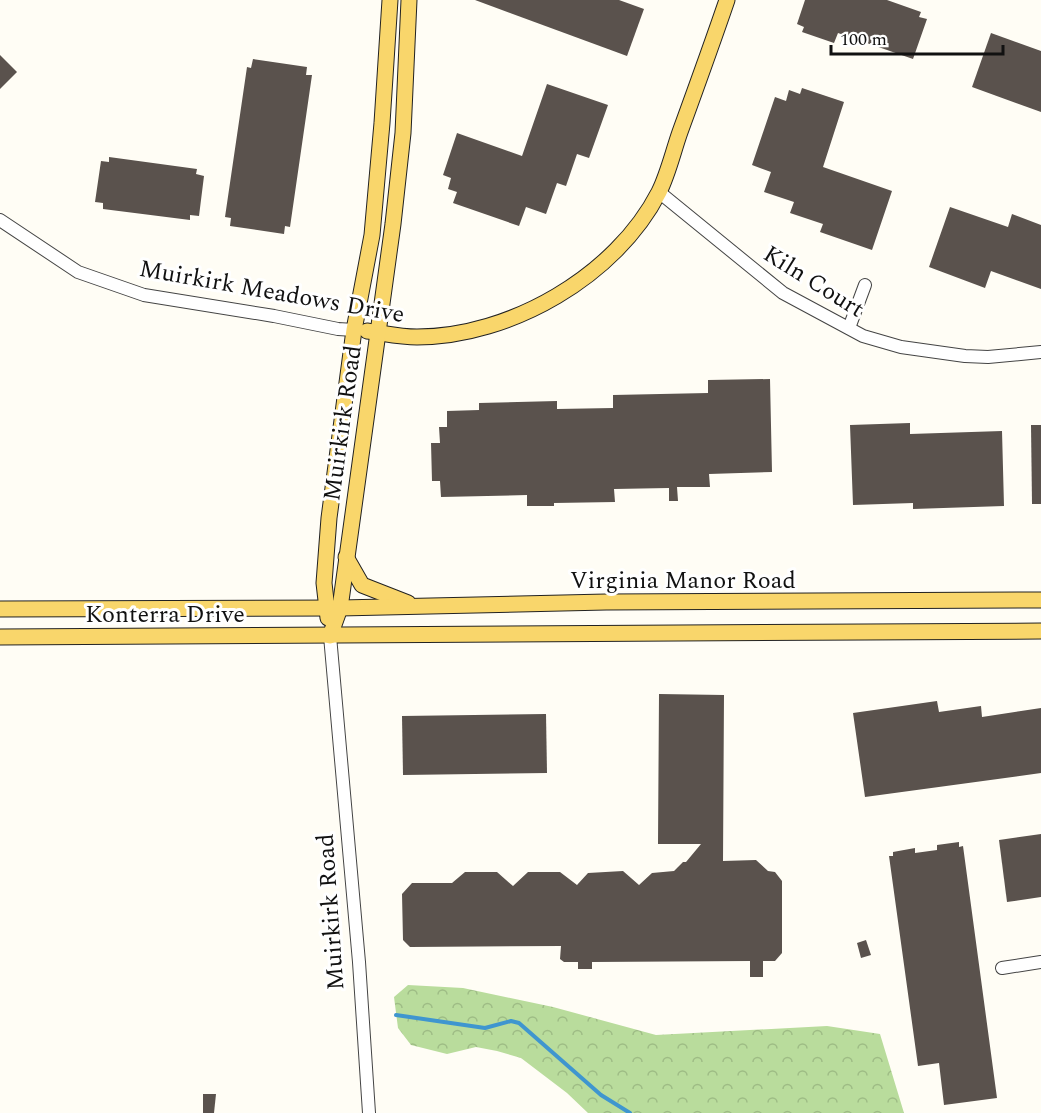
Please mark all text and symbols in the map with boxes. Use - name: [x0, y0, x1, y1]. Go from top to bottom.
- scale bar: [831, 18, 1004, 56]
- text: 100 m: [840, 26, 887, 53]
- street label: Kiln Court: [756, 237, 871, 327]
- street label: Muirkirk Meadows Drive: [136, 251, 407, 333]
- street label: Muirkirk Road: [314, 343, 372, 503]
- street label: Virginia Manor Road: [570, 563, 796, 599]
- street label: Konterra Drive: [85, 597, 245, 633]
- street label: Muirkirk Road: [308, 832, 354, 991]

